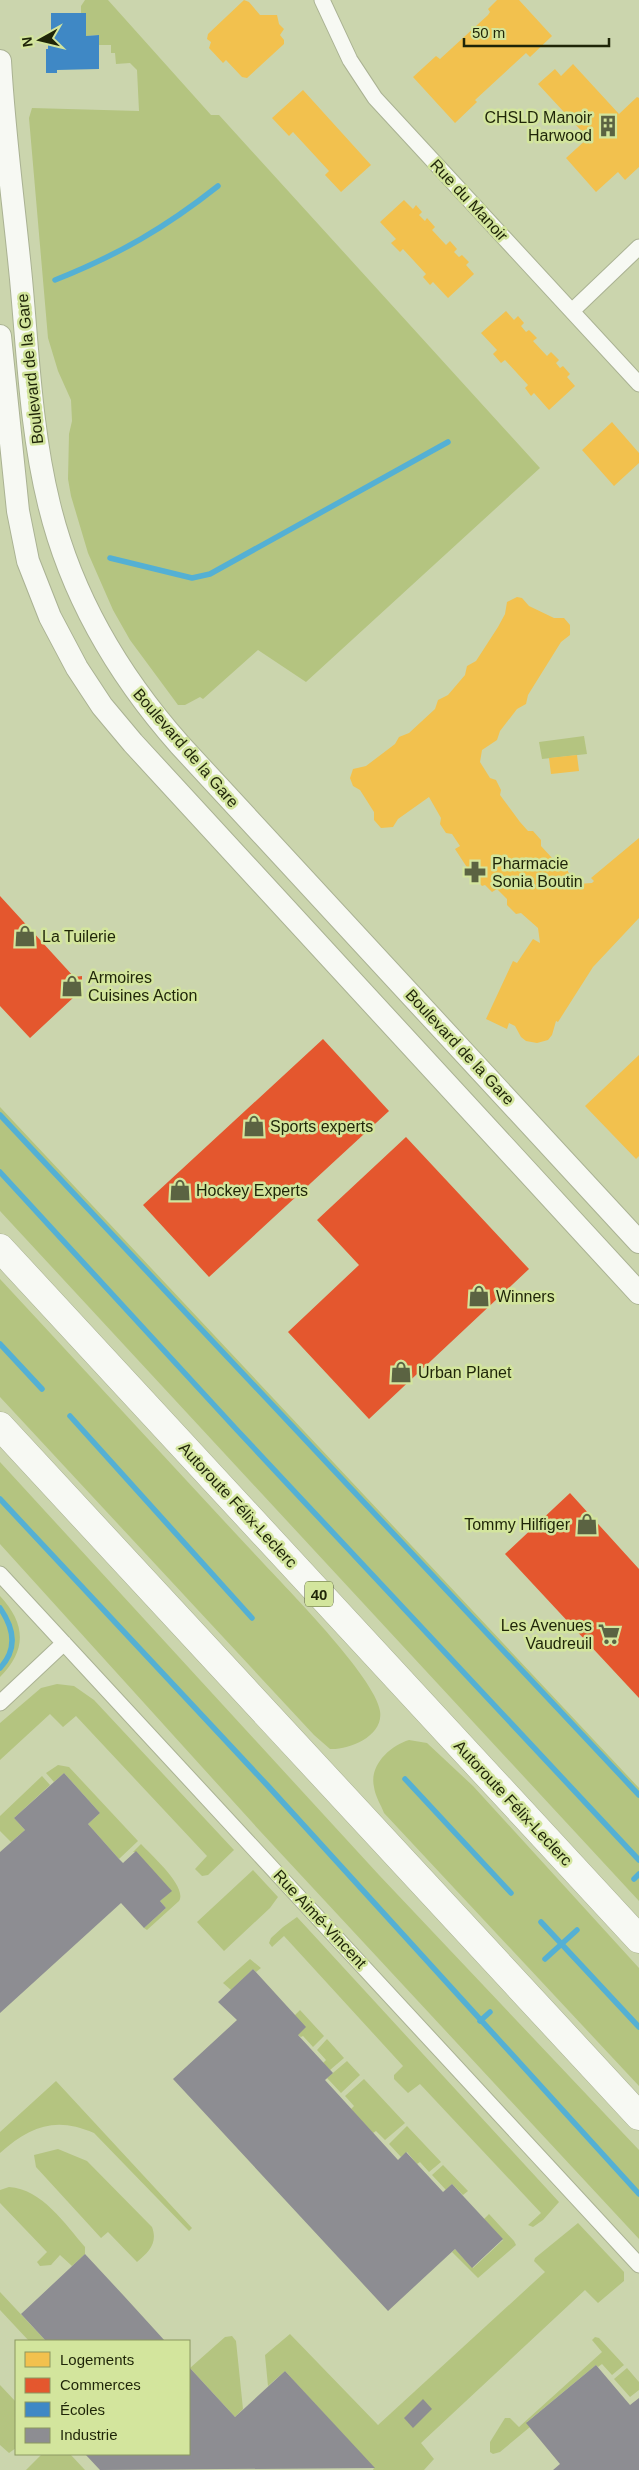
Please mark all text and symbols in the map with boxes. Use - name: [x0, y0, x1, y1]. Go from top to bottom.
- north arrow: [15, 15, 65, 65]
- scale bar: [464, 15, 609, 47]
- text: 50 m: [472, 24, 505, 41]
- text: N: [18, 36, 36, 48]
- place label: CHSLD Manoir Harwood: [484, 109, 593, 144]
- building icon: CHSLD Manoir Harwood: [595, 113, 621, 139]
- street label: Rue du Manoir: [427, 156, 511, 245]
- street label: Boulevard de la Gare: [14, 293, 46, 445]
- street label: Boulevard de la Gare: [130, 685, 242, 811]
- place label: Pharmacie Sonia Boutin: [492, 855, 583, 890]
- pharmacy icon: Pharmacie Sonia Boutin: [462, 859, 488, 885]
- shop icon: La Tuilerie: [12, 923, 38, 949]
- place label: La Tuilerie: [42, 928, 116, 945]
- place label: Armoires Cuisines Action: [88, 969, 197, 1004]
- shop icon: Armoires Cuisines Action: [59, 973, 85, 999]
- street label: Boulevard de la Gare: [402, 986, 518, 1108]
- shop icon: Sports experts: [241, 1113, 267, 1139]
- place label: Sports experts: [270, 1118, 373, 1135]
- shop icon: Hockey Experts: [167, 1177, 193, 1203]
- place label: Hockey Experts: [196, 1182, 308, 1199]
- shop icon: Winners: [466, 1283, 492, 1309]
- place label: Winners: [496, 1288, 555, 1305]
- shop icon: Urban Planet: [388, 1359, 414, 1385]
- place label: Urban Planet: [418, 1364, 512, 1381]
- street label: Autoroute Félix-Leclerc: [176, 1439, 300, 1571]
- shop icon: Tommy Hilfiger: [574, 1511, 600, 1537]
- place label: Tommy Hilfiger: [464, 1516, 571, 1533]
- road number: 40: [305, 1582, 333, 1606]
- place label: Les Avenues Vaudreuil: [501, 1617, 592, 1652]
- supermarket icon: Les Avenues Vaudreuil: [596, 1621, 622, 1647]
- street label: Autoroute Félix-Leclerc: [451, 1737, 575, 1869]
- street label: Rue Aimé-Vincent: [270, 1866, 370, 1972]
- legend: [15, 2340, 190, 2455]
- text: Logements: [60, 2351, 134, 2368]
- text: Commerces: [60, 2376, 141, 2393]
- text: Écoles: [60, 2401, 105, 2418]
- text: Industrie: [60, 2426, 118, 2443]

